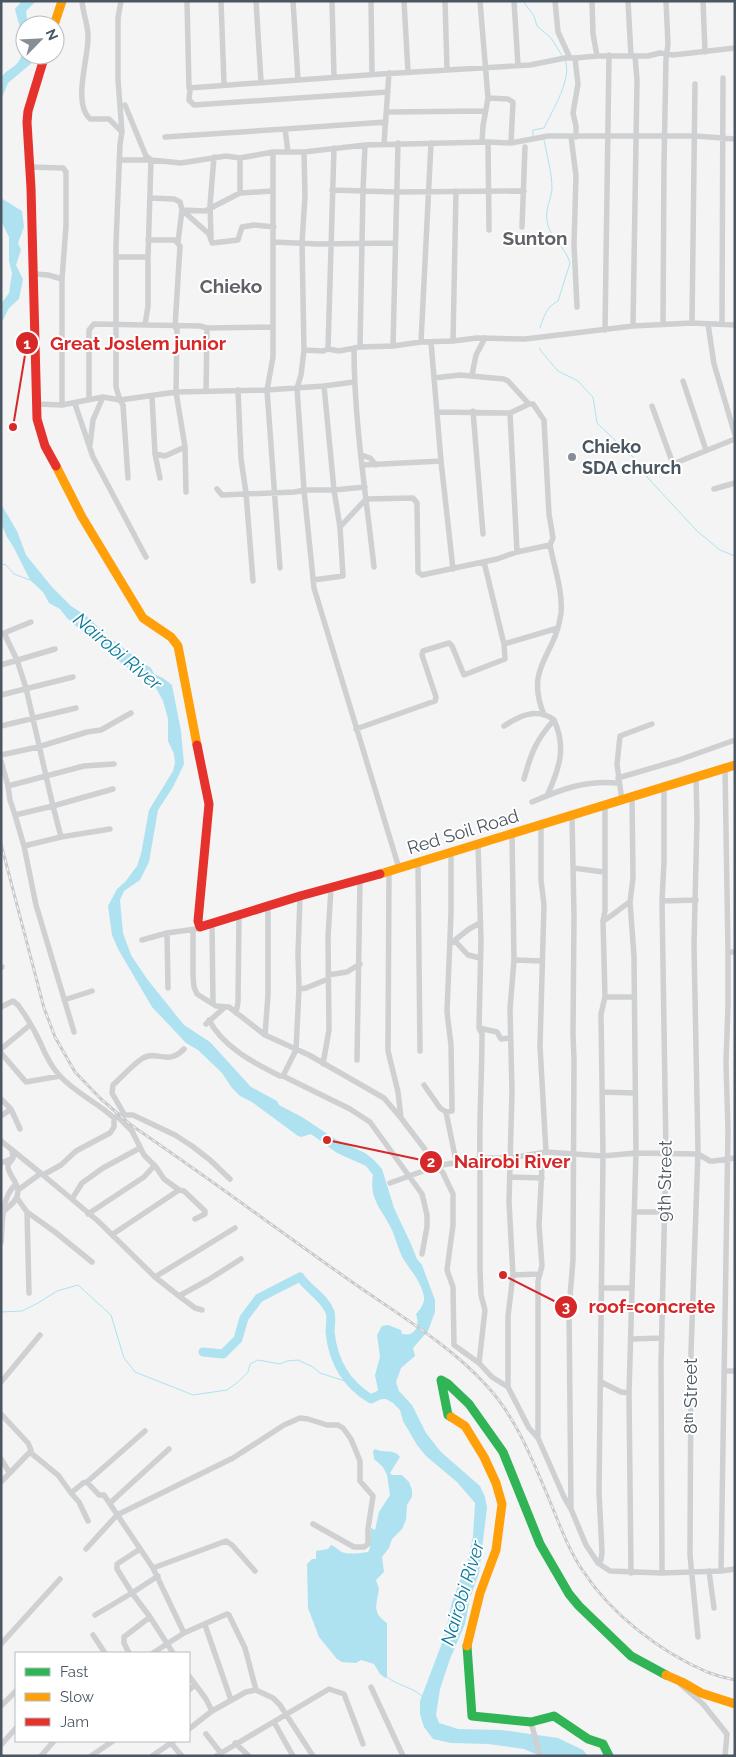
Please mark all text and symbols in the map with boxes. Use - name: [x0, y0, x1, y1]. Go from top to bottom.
- north arrow: [15, 15, 65, 65]
- text: N: [42, 27, 61, 43]
- district label: Sunton: [503, 227, 567, 249]
- district label: Chieko: [200, 275, 262, 297]
- callout: Great Joslem junior: [15, 326, 236, 360]
- text: Great Joslem junior: [50, 332, 227, 354]
- text: 1: [23, 335, 31, 353]
- place label: Chieko SDA church: [582, 436, 681, 478]
- marker: Chieko SDA church: [566, 451, 578, 463]
- water label: Nairobi River: [69, 608, 168, 695]
- street label: Red Soil Road: [405, 805, 521, 858]
- street label: 9th Street: [653, 1140, 676, 1222]
- callout: Nairobi River: [419, 1145, 580, 1179]
- text: Nairobi River: [454, 1150, 571, 1172]
- text: 2: [427, 1153, 435, 1171]
- callout: roof=concrete: [554, 1290, 725, 1324]
- text: roof=concrete: [589, 1295, 715, 1317]
- text: 3: [562, 1298, 570, 1316]
- street label: 8ᵗʰ Street: [680, 1358, 701, 1434]
- water label: Nairobi River: [436, 1537, 489, 1648]
- legend: [15, 1652, 190, 1742]
- text: Fast: [60, 1663, 88, 1681]
- text: Slow: [60, 1688, 94, 1706]
- text: Jam: [60, 1713, 89, 1731]

